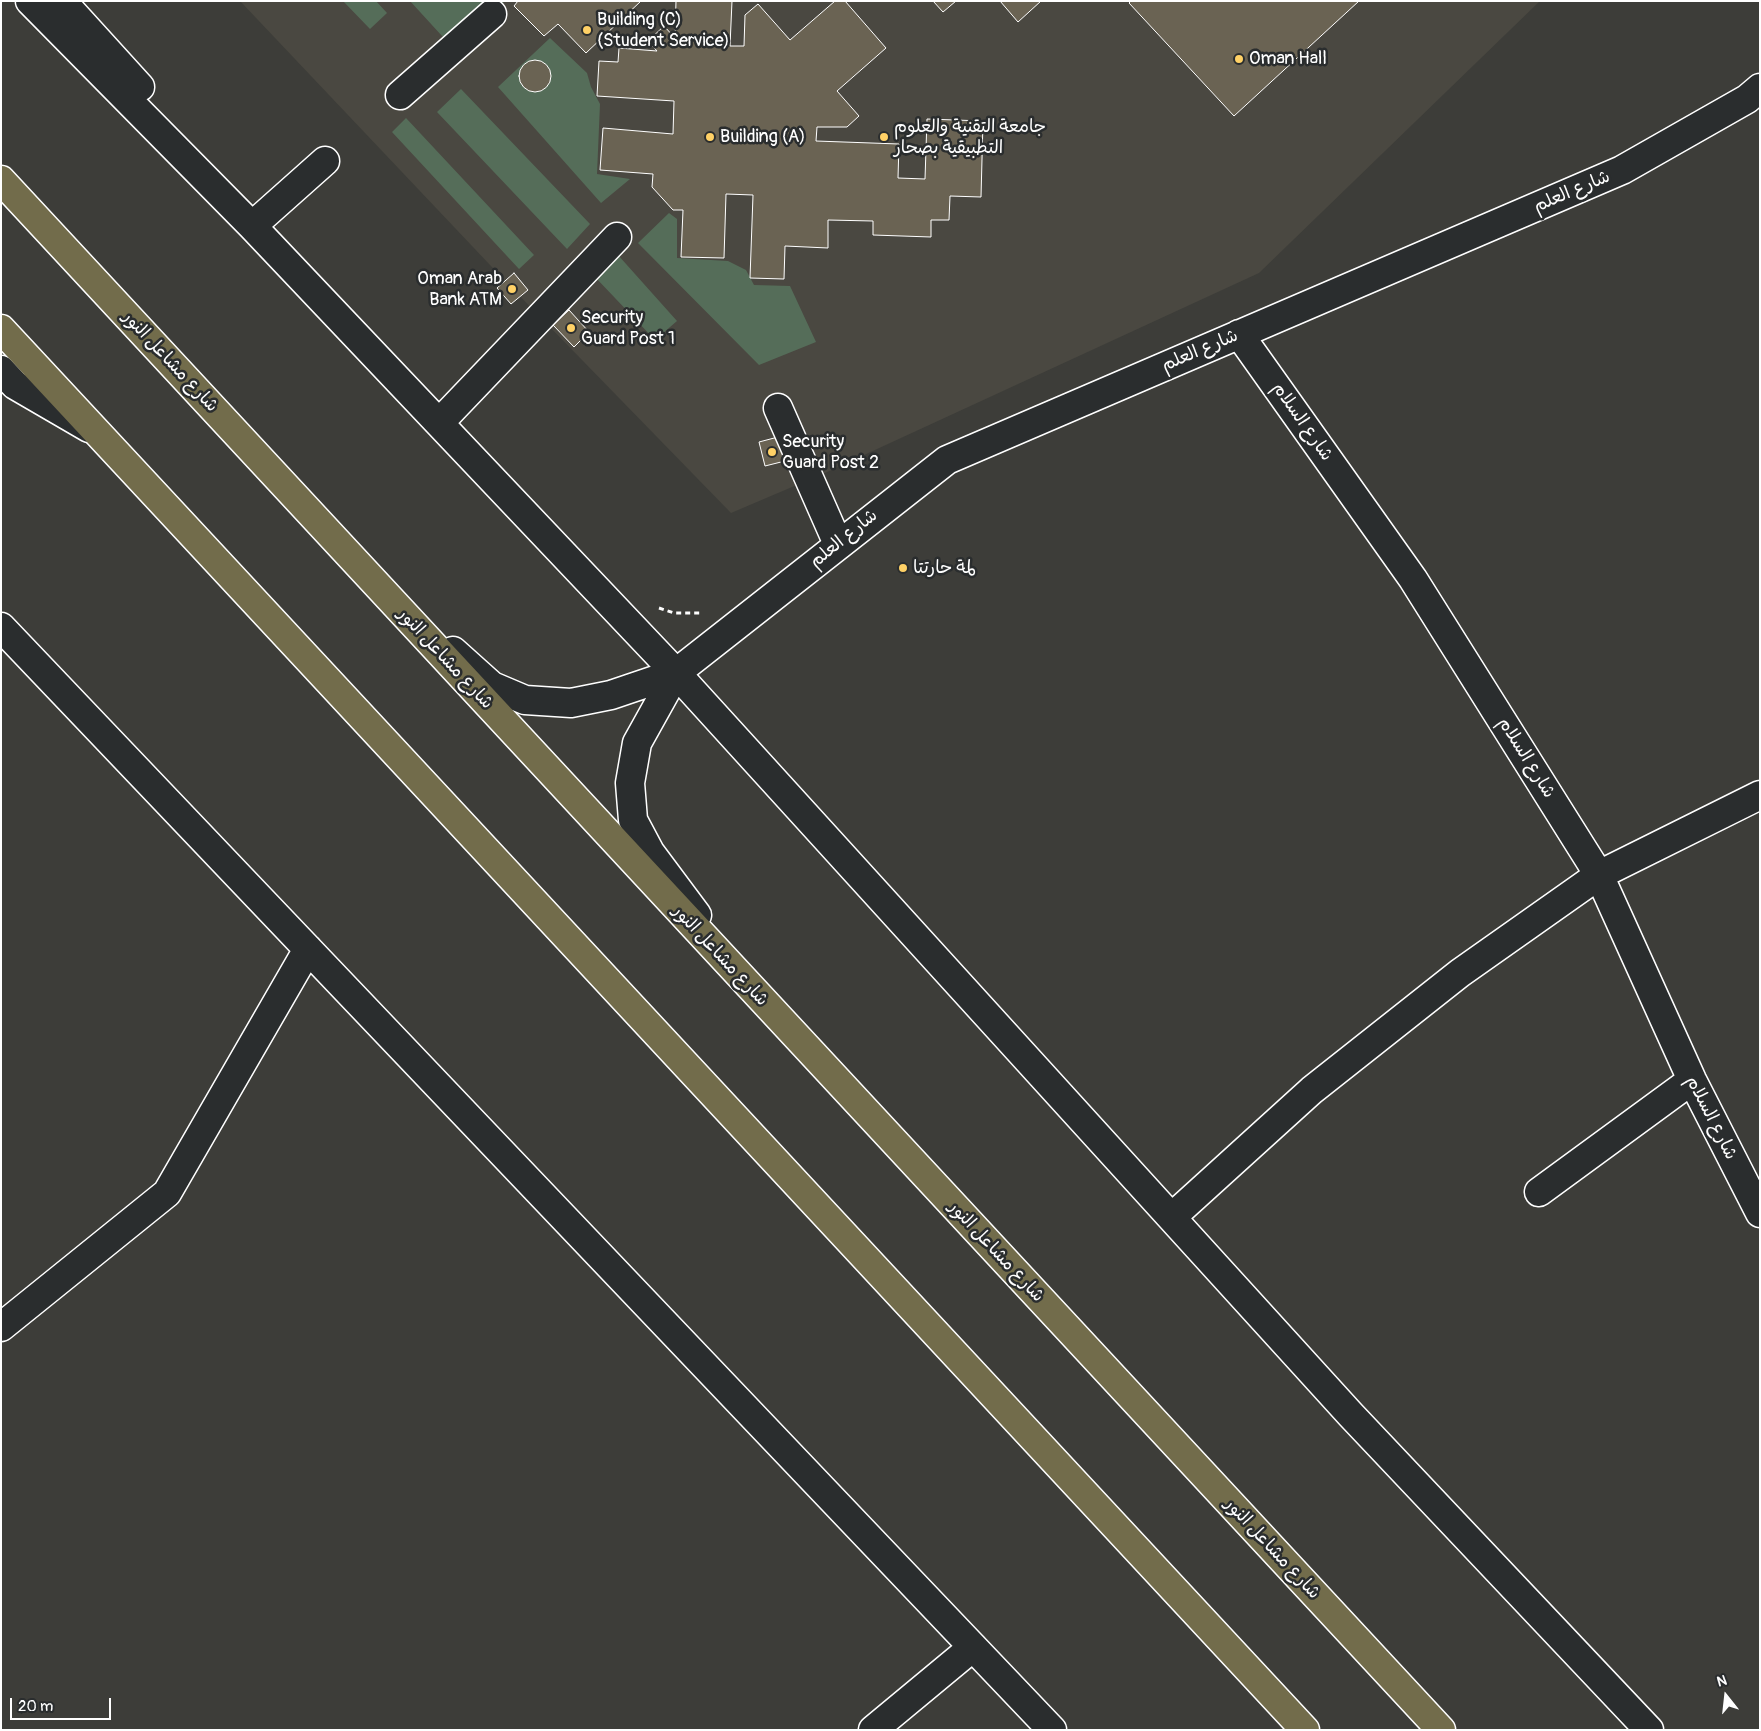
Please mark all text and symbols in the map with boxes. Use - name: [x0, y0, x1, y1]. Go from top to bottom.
- place label: Building (C) (Student Service): [597, 9, 730, 52]
- marker: Building (C) (Student Service): [581, 24, 593, 36]
- place label: Oman Hall: [1249, 48, 1327, 70]
- marker: Oman Hall: [1233, 53, 1245, 65]
- place label: جامعة التقنية والعلوم التطبيقية بصحار: [894, 116, 1046, 158]
- place label: Building (A): [720, 126, 805, 148]
- marker: Building (A): [704, 131, 716, 143]
- marker: جامعة التقنية والعلوم التطبيقية بصحار: [878, 131, 890, 143]
- street label: شارع العلم: [1530, 166, 1614, 218]
- place label: Oman Arab Bank ATM: [417, 268, 502, 310]
- marker: Oman Arab Bank ATM: [506, 283, 518, 295]
- street label: شارع مشاعل النور: [118, 307, 222, 417]
- place label: Security Guard Post 1: [581, 307, 675, 350]
- marker: Security Guard Post 1: [565, 322, 577, 334]
- street label: شارع العلم: [1158, 325, 1242, 377]
- street label: شارع السلام: [1267, 379, 1337, 465]
- place label: Security Guard Post 2: [782, 431, 879, 474]
- marker: Security Guard Post 2: [766, 446, 778, 458]
- street label: شارع العلم: [806, 505, 882, 573]
- place label: لمة حارتتا: [913, 557, 976, 579]
- marker: لمة حارتتا: [897, 562, 909, 574]
- street label: شارع مشاعل النور: [393, 604, 497, 714]
- street label: شارع السلام: [1493, 714, 1559, 802]
- street label: شارع مشاعل النور: [668, 901, 772, 1011]
- street label: شارع السلام: [1681, 1073, 1741, 1163]
- street label: شارع مشاعل النور: [944, 1197, 1048, 1307]
- street label: شارع مشاعل النور: [1220, 1494, 1324, 1604]
- north arrow: [1701, 1671, 1751, 1721]
- text: N: [1715, 1672, 1729, 1691]
- scale bar: [12, 1688, 114, 1720]
- text: 20 m: [18, 1697, 53, 1716]

